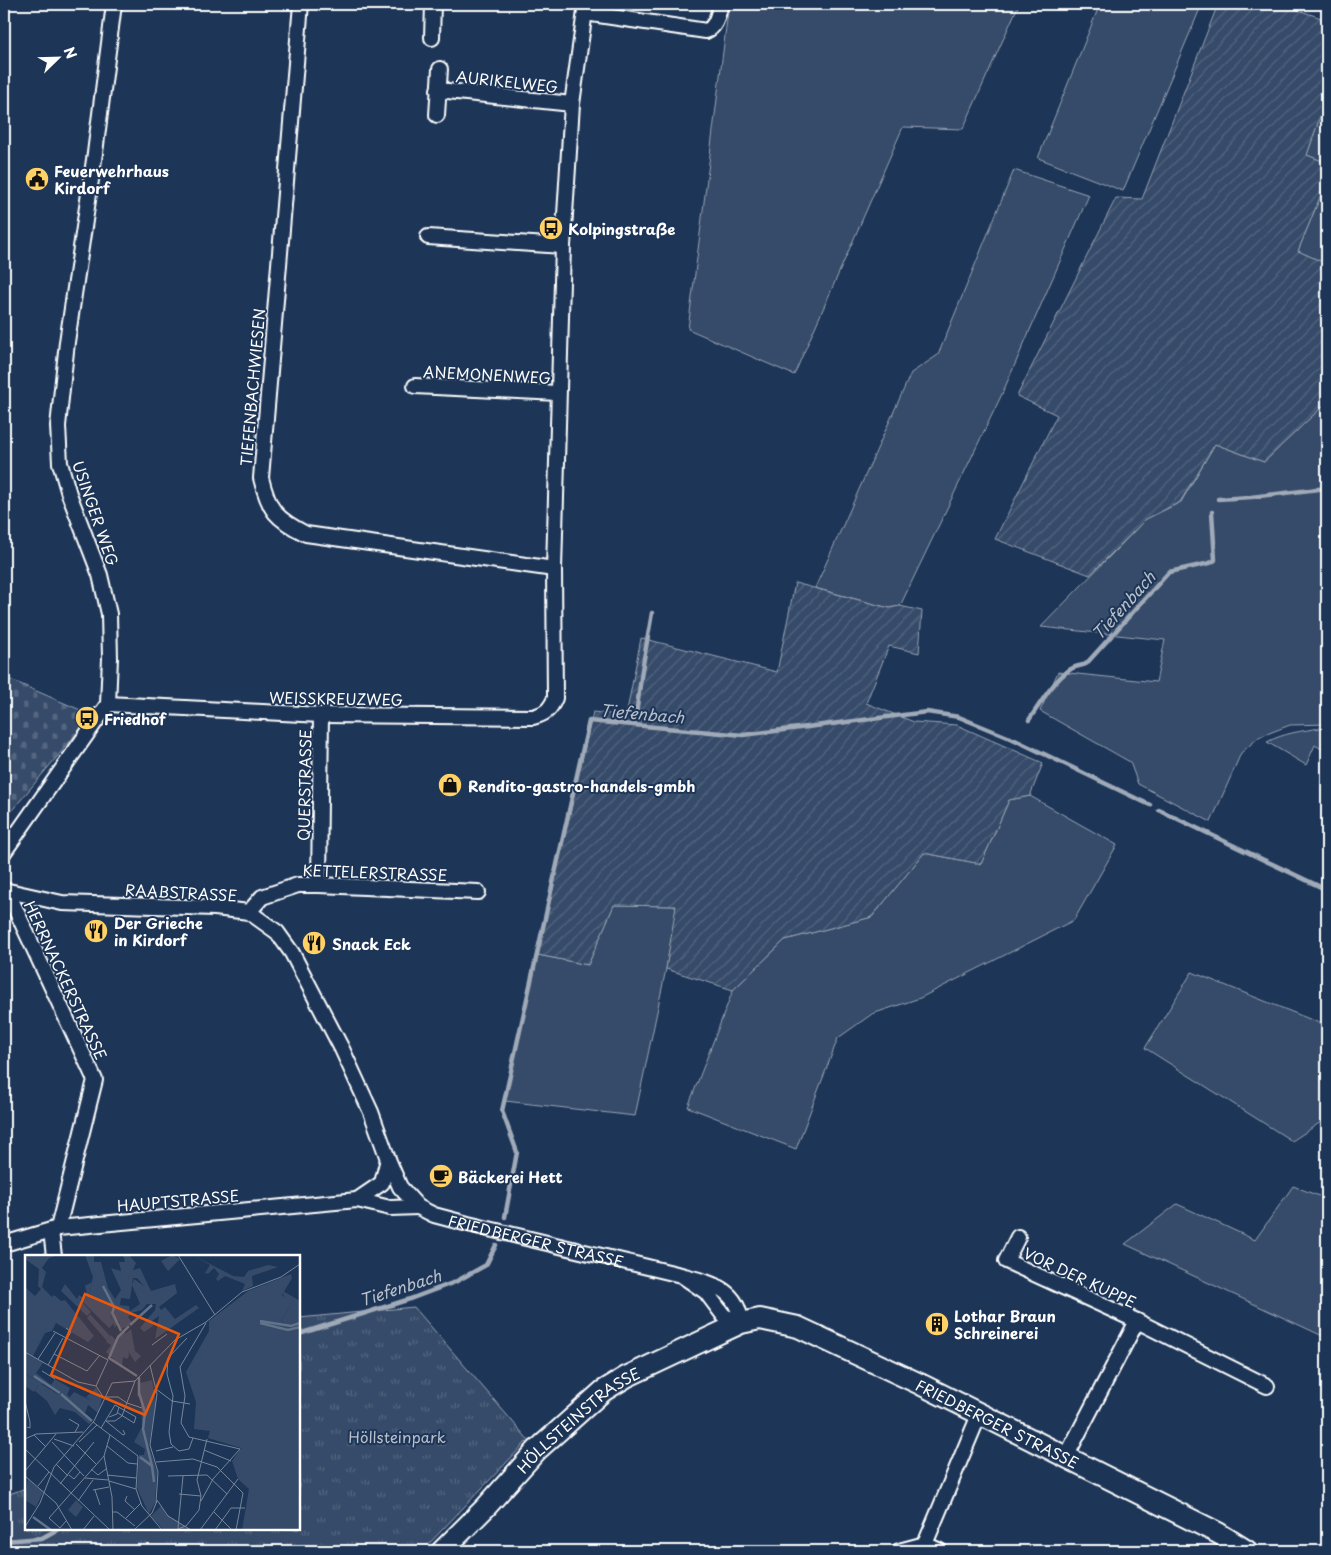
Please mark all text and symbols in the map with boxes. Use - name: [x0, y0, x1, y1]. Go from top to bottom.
- north arrow: [32, 32, 82, 82]
- text: N: [59, 44, 82, 62]
- street label: AURIKELWEG: [455, 64, 559, 98]
- place label: Feuerwehrhaus Kirdorf: [54, 159, 169, 199]
- public building icon: Feuerwehrhaus Kirdorf: [24, 166, 50, 192]
- bus stop icon: Kolpingstraße: [538, 215, 564, 241]
- place label: Kolpingstraße: [568, 217, 676, 240]
- street label: TIEFENBACHWIESEN: [234, 307, 270, 467]
- street label: ANEMONENWEG: [422, 359, 552, 389]
- street label: USINGER WEG: [67, 457, 125, 569]
- water label: Tiefenbach: [1086, 565, 1161, 645]
- street label: WEISSKREUZWEG: [269, 685, 403, 711]
- water label: Tiefenbach: [599, 697, 686, 729]
- bus stop icon: Friedhof: [74, 705, 100, 731]
- place label: Friedhof: [104, 707, 167, 730]
- street label: QUERSTRASSE: [292, 729, 316, 841]
- shop icon: Rendito-gastro-handels-gmbh: [437, 772, 463, 798]
- place label: Rendito-gastro-handels-gmbh: [468, 774, 696, 797]
- street label: KETTELERSTRASSE: [302, 858, 448, 886]
- street label: RAABSTRASSE: [124, 878, 238, 906]
- street label: HERRNACKERSTRASSE: [19, 897, 113, 1063]
- place label: Der Grieche in Kirdorf: [114, 911, 203, 951]
- restaurant icon: Der Grieche in Kirdorf: [83, 918, 109, 944]
- restaurant icon: Snack Eck: [301, 930, 327, 956]
- place label: Snack Eck: [332, 932, 411, 955]
- cafe icon: Bäckerei Hett: [428, 1163, 454, 1189]
- place label: Bäckerei Hett: [458, 1165, 563, 1188]
- street label: HAUPTSTRASSE: [116, 1183, 240, 1217]
- street label: FRIEDBERGER STRASSE: [446, 1208, 626, 1272]
- street label: VOR DER KUPPE: [1020, 1241, 1140, 1313]
- inset map: [25, 1255, 300, 1530]
- water label: Tiefenbach: [356, 1262, 445, 1312]
- place label: Lothar Braun Schreinerei: [954, 1304, 1056, 1344]
- building icon: Lothar Braun Schreinerei: [924, 1311, 950, 1337]
- street label: HÖLLSTEINSTRASSE: [511, 1361, 644, 1478]
- street label: FRIEDBERGER STRASSE: [912, 1372, 1083, 1473]
- park label: Höllsteinpark: [348, 1425, 446, 1448]

